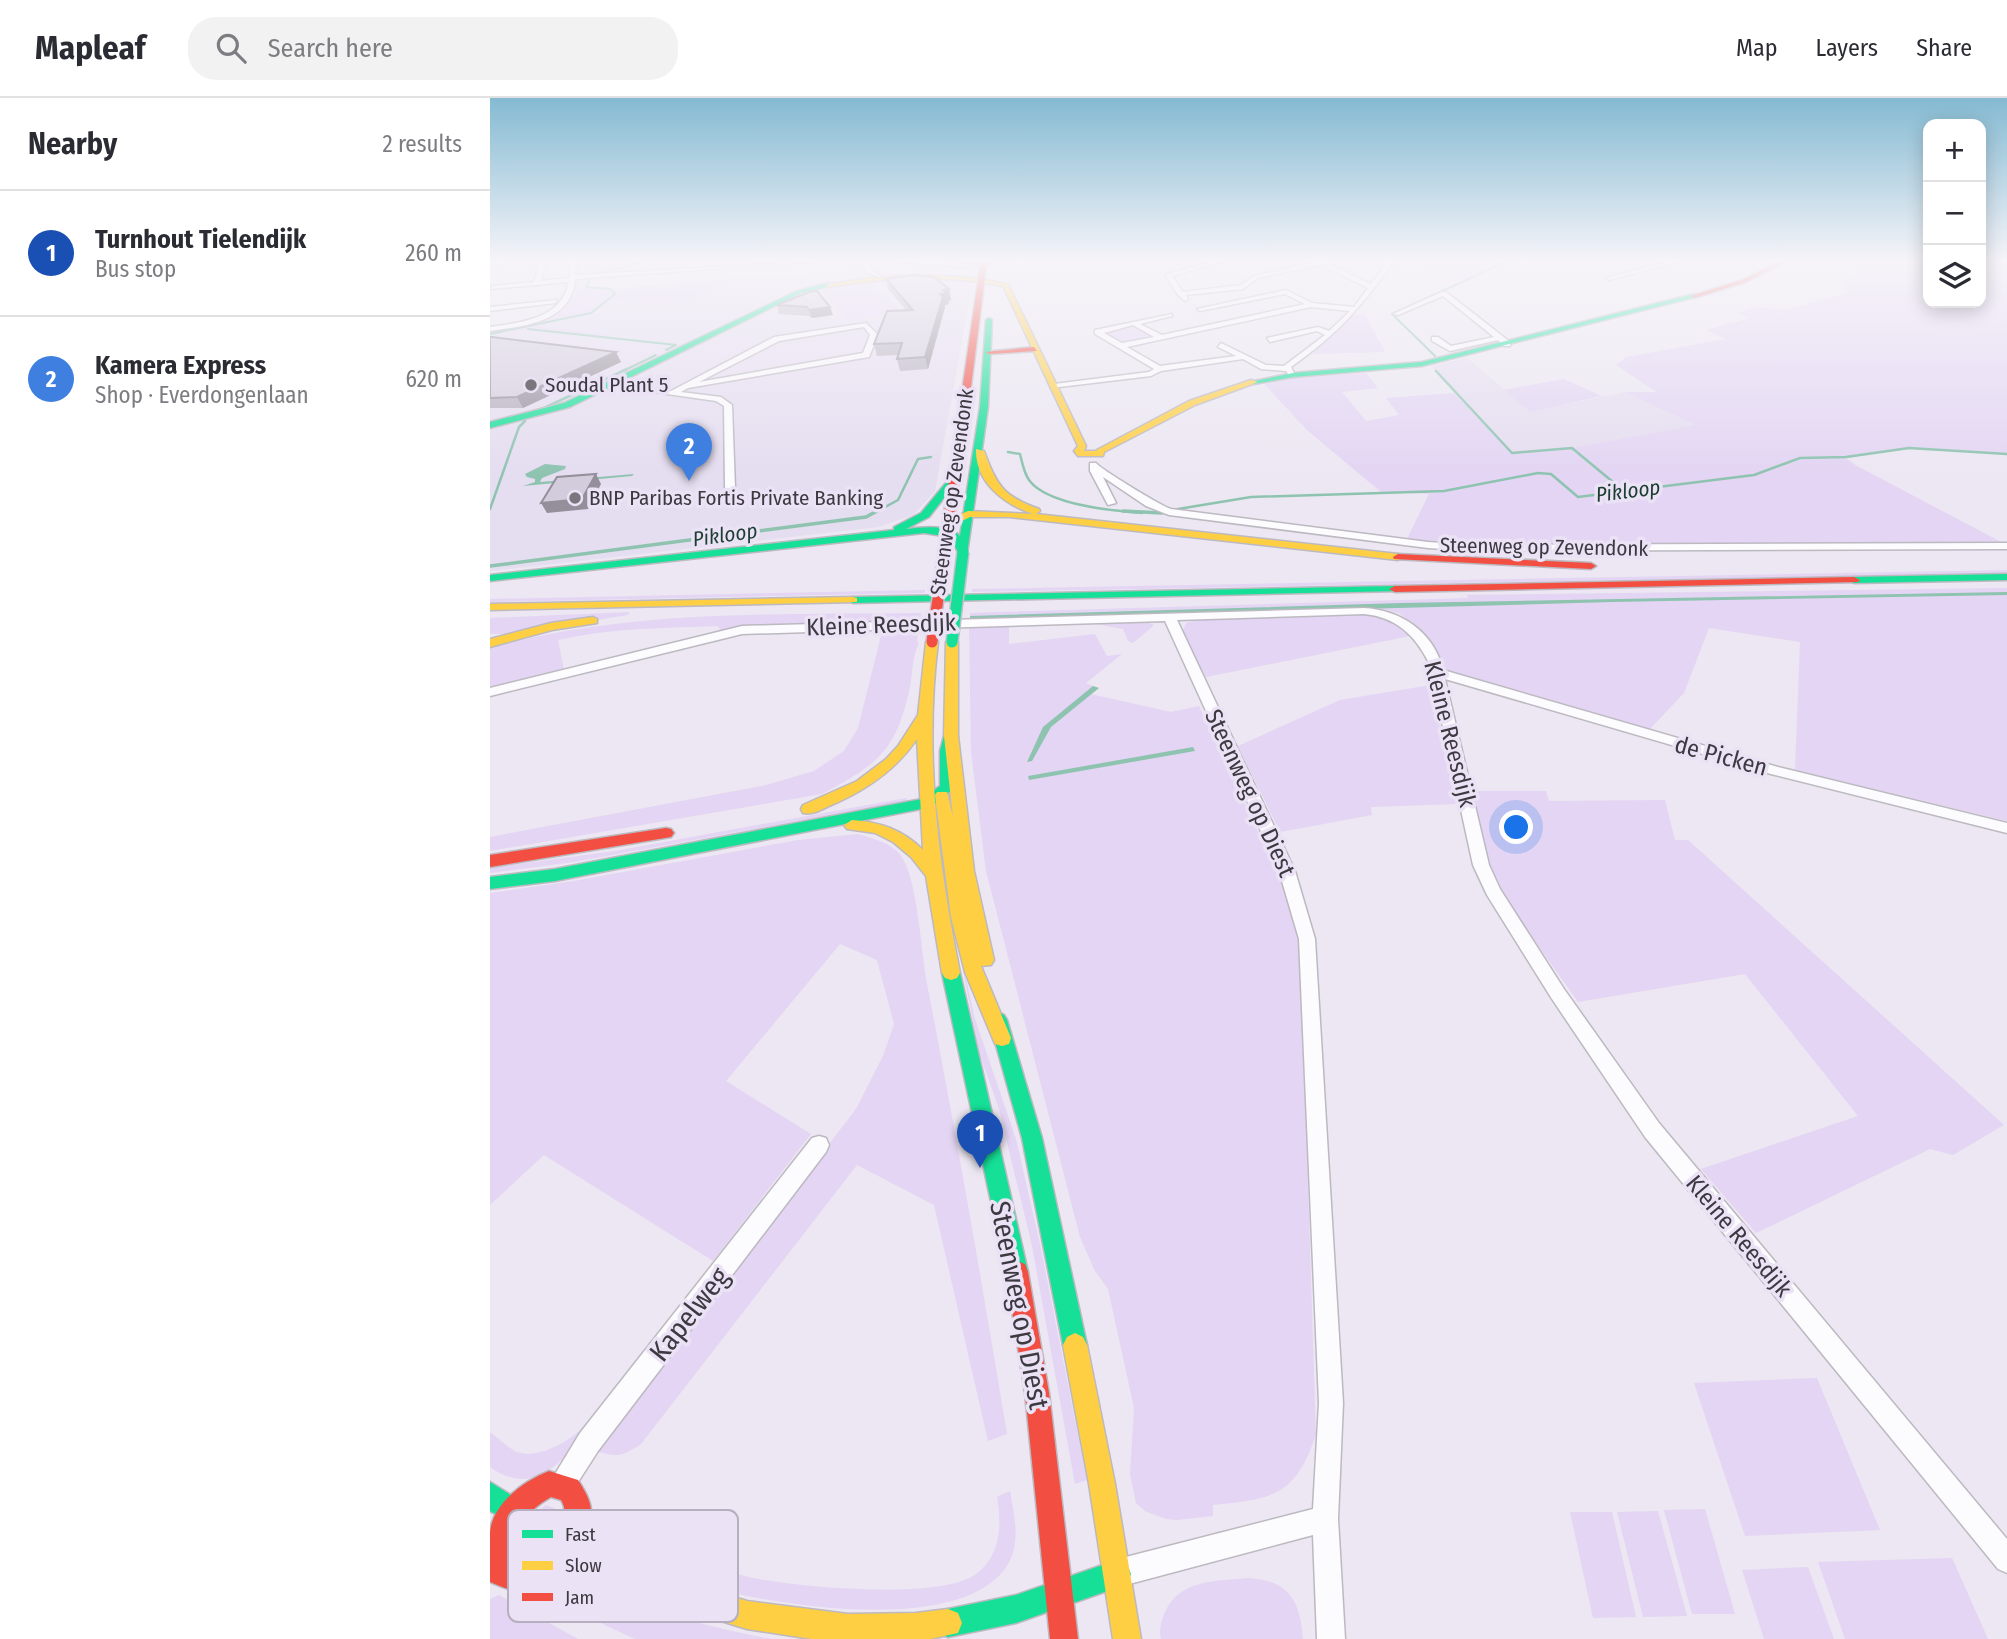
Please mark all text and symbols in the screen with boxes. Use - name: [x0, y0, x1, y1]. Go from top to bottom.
- search box: [188, 17, 678, 80]
- text: Mapleaf: [35, 28, 146, 68]
- icon: search: [212, 29, 250, 67]
- text: Search here: [268, 33, 393, 64]
- text: Map: [1736, 34, 1778, 62]
- text: Layers: [1816, 34, 1878, 62]
- text: Share: [1916, 34, 1972, 62]
- map controls: [1923, 119, 1986, 308]
- button: +: [1923, 119, 1986, 182]
- text: Nearby: [28, 126, 117, 162]
- text: 2 results: [382, 130, 462, 158]
- button: −: [1923, 182, 1986, 245]
- text: Turnhout Tielendijk: [95, 224, 306, 255]
- text: 1: [46, 239, 56, 267]
- text: 260 m: [405, 239, 462, 267]
- button: layers: [1923, 245, 1986, 308]
- text: Bus stop: [95, 255, 176, 283]
- text: Kamera Express: [95, 350, 266, 381]
- text: 2: [46, 365, 56, 393]
- text: 620 m: [406, 365, 462, 393]
- place label: Soudal Plant 5: [545, 372, 668, 398]
- marker: Soudal Plant 5: [523, 377, 539, 393]
- text: Shop · Everdongenlaan: [95, 381, 309, 409]
- street label: Steenweg op Zevendonk: [925, 387, 979, 597]
- pin: 2: [666, 423, 712, 481]
- water label: Pikloop: [1594, 474, 1662, 508]
- place label: BNP Paribas Fortis Private Banking: [589, 485, 883, 511]
- marker: BNP Paribas Fortis Private Banking: [567, 490, 583, 506]
- water label: Pikloop: [691, 518, 759, 552]
- street label: Steenweg op Zevendonk: [1440, 532, 1649, 562]
- street label: Kleine Reesdijk: [806, 608, 957, 642]
- street label: Kleine Reesdijk: [1418, 658, 1482, 811]
- street label: Steenweg op Diest: [1199, 705, 1301, 881]
- street label: de Picken: [1672, 730, 1770, 782]
- your location: [1499, 810, 1533, 844]
- pin: 1: [957, 1110, 1003, 1168]
- street label: Kleine Reesdijk: [1680, 1170, 1798, 1303]
- street label: Steenweg op Diest: [983, 1198, 1056, 1413]
- street label: Kapelweg: [643, 1260, 737, 1368]
- legend: [508, 1510, 738, 1622]
- text: Fast: [565, 1523, 596, 1546]
- text: Slow: [565, 1554, 602, 1577]
- text: Jam: [565, 1586, 594, 1609]

